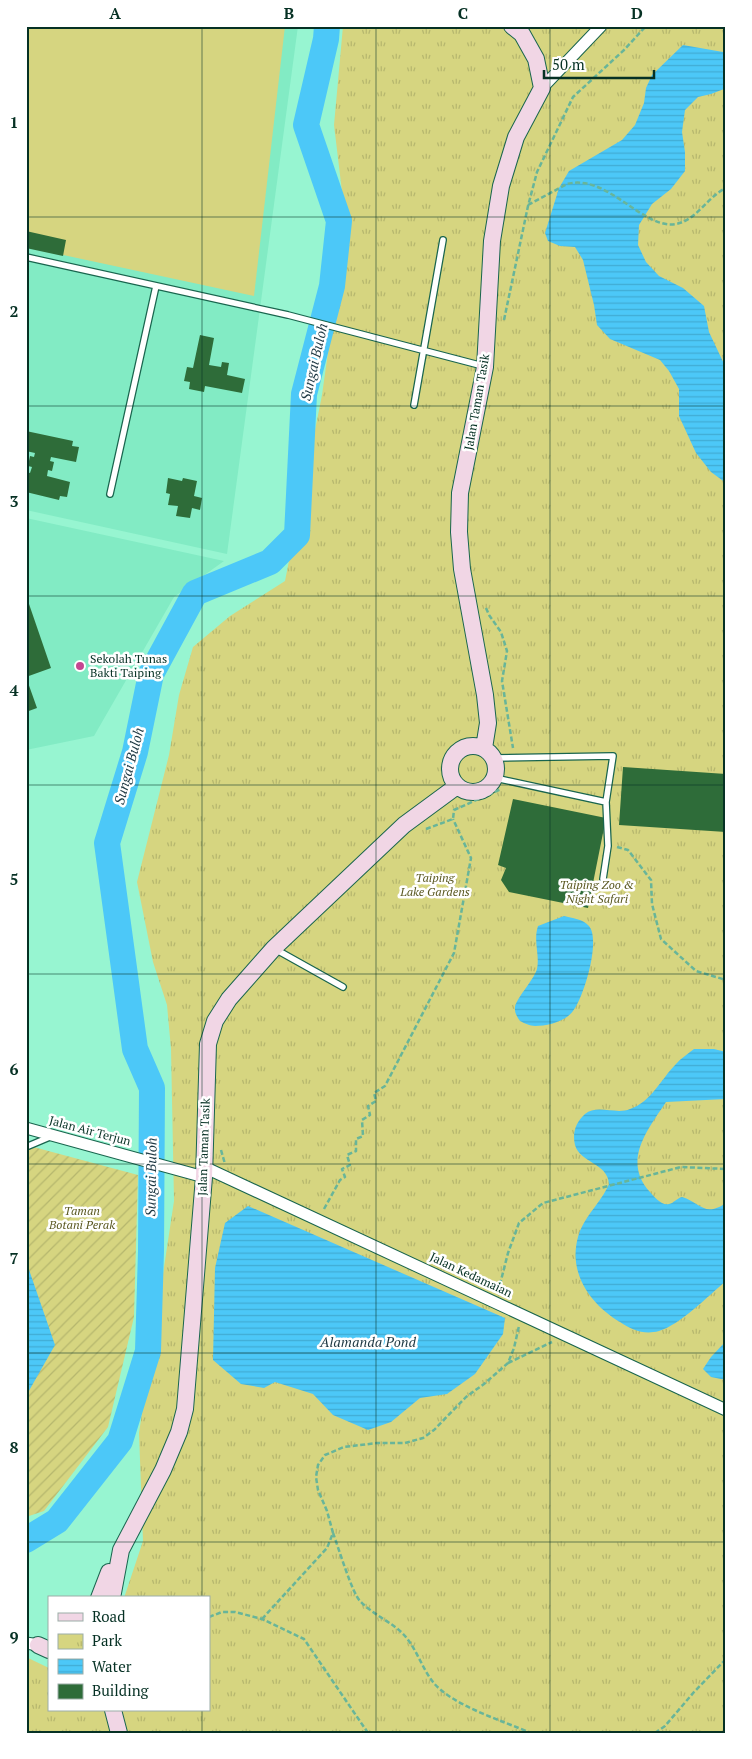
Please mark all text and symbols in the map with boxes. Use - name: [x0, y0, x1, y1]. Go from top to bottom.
- text: A: [109, 2, 121, 24]
- text: B: [284, 2, 294, 24]
- text: C: [458, 2, 468, 24]
- text: D: [631, 2, 643, 24]
- scale bar: [544, 48, 654, 80]
- text: 50 m: [552, 54, 585, 74]
- text: 1: [9, 111, 19, 133]
- text: 2: [9, 300, 19, 322]
- water label: Sungai Buloh: [295, 321, 332, 403]
- street label: Jalan Taman Tasik: [461, 352, 493, 451]
- text: 3: [9, 490, 19, 512]
- place label: Sekolah Tunas Bakti Taiping: [90, 651, 167, 680]
- marker: Sekolah Tunas Bakti Taiping: [74, 660, 86, 672]
- text: 4: [9, 679, 19, 701]
- water label: Sungai Buloh: [109, 725, 148, 806]
- text: 5: [9, 868, 19, 890]
- park label: Taiping Lake Gardens: [399, 870, 470, 899]
- park label: Taiping Zoo & Night Safari: [560, 877, 634, 906]
- text: 6: [9, 1058, 19, 1080]
- street label: Jalan Taman Tasik: [194, 1097, 213, 1196]
- street label: Jalan Air Terjun: [48, 1112, 133, 1149]
- water label: Sungai Buloh: [140, 1137, 161, 1217]
- park label: Taman Botani Perak: [48, 1203, 115, 1232]
- text: 7: [9, 1247, 19, 1269]
- street label: Jalan Kedamaian: [428, 1249, 515, 1300]
- water label: Alamanda Pond: [319, 1332, 416, 1351]
- text: 8: [9, 1436, 19, 1458]
- legend: [48, 1596, 210, 1712]
- text: Road: [92, 1606, 125, 1626]
- text: 9: [9, 1626, 19, 1648]
- text: Park: [92, 1630, 122, 1650]
- text: Water: [92, 1656, 132, 1676]
- text: Building: [92, 1680, 150, 1700]

